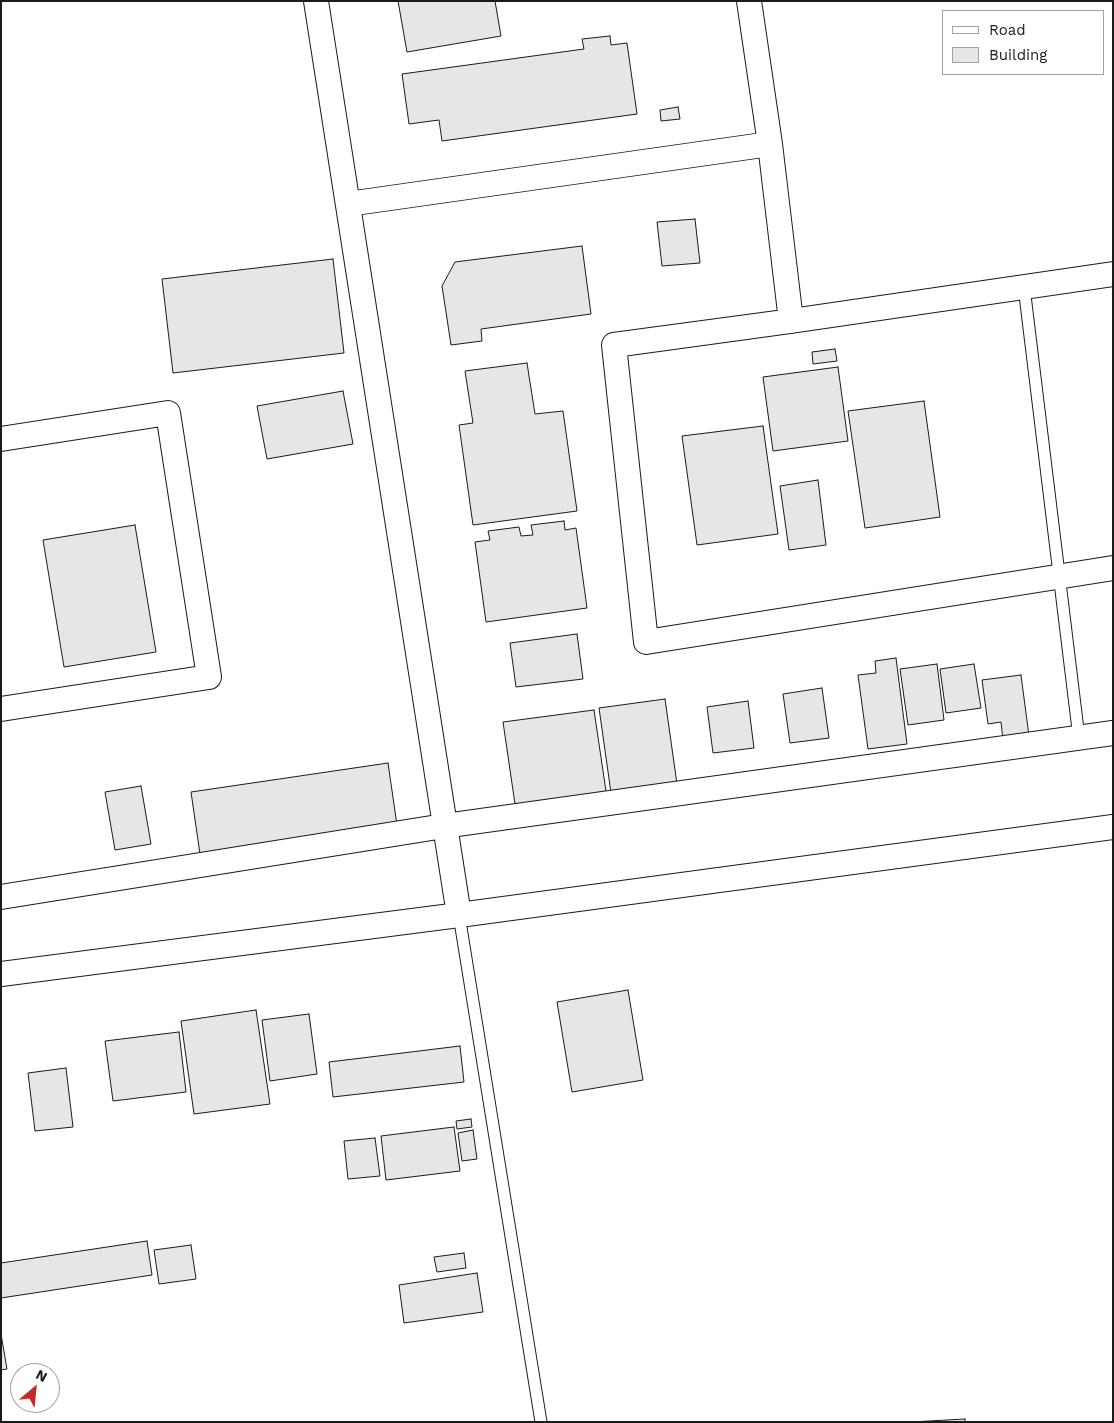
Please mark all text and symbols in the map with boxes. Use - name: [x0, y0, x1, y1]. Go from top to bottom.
- legend: [942, 10, 1104, 75]
- text: Road: [989, 21, 1026, 39]
- text: Building: [989, 46, 1047, 64]
- north arrow: [10, 1363, 60, 1413]
- text: N: [33, 1366, 50, 1385]

